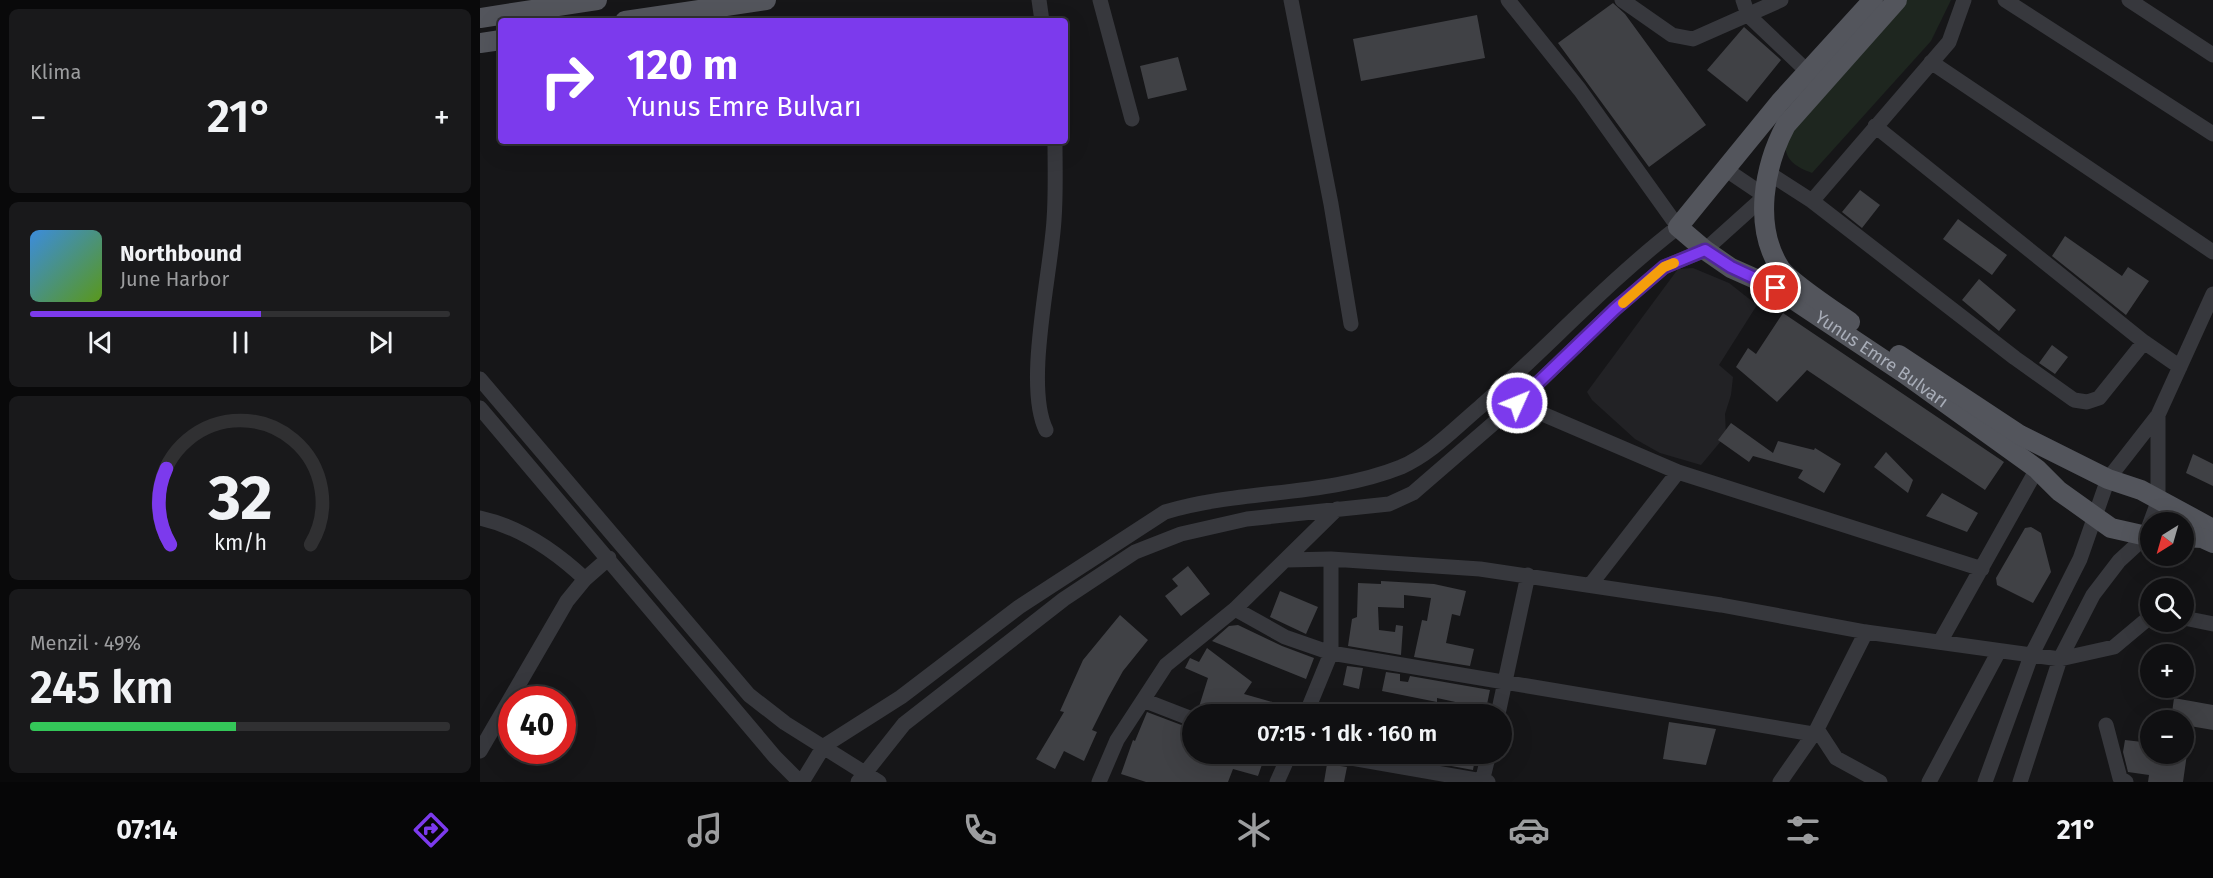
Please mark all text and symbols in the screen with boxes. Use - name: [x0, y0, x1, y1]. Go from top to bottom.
- text: 120 m: [627, 40, 738, 90]
- icon: right: [528, 42, 606, 120]
- text: Klima: [30, 60, 81, 84]
- text: 21°: [207, 90, 273, 144]
- text: Yunus Emre Bulvarı: [627, 91, 862, 123]
- text: −: [30, 98, 47, 138]
- text: +: [434, 98, 450, 138]
- text: Northbound: [120, 240, 242, 267]
- pin: [1750, 262, 1801, 313]
- text: June Harbor: [120, 267, 229, 291]
- icon: arrive: [1759, 271, 1792, 304]
- street label: Yunus Emre Bulvarı: [1811, 306, 1952, 412]
- icon: previous: [84, 326, 117, 359]
- icon: pause: [224, 326, 257, 359]
- icon: next: [364, 326, 397, 359]
- position arrow: [1485, 371, 1549, 435]
- text: 32: [207, 461, 272, 536]
- north arrow: [2140, 512, 2194, 566]
- map controls: [2140, 512, 2194, 764]
- text: km/h: [213, 530, 267, 556]
- button: search: [2140, 578, 2194, 632]
- text: Menzil · 49%: [30, 631, 141, 655]
- button: +: [2140, 644, 2194, 698]
- text: 245 km: [30, 661, 174, 715]
- speed limit sign: 40: [498, 686, 576, 764]
- button: −: [2140, 710, 2194, 764]
- text: 07:15 · 1 dk · 160 m: [1257, 720, 1437, 747]
- icon: directions: [410, 809, 452, 851]
- icon: music: [684, 809, 726, 851]
- icon: phone: [959, 809, 1001, 851]
- icon: climate: [1233, 809, 1275, 851]
- icon: car: [1508, 809, 1550, 851]
- icon: filters: [1782, 809, 1824, 851]
- text: 07:14: [116, 814, 177, 846]
- text: 21°: [2057, 814, 2097, 846]

